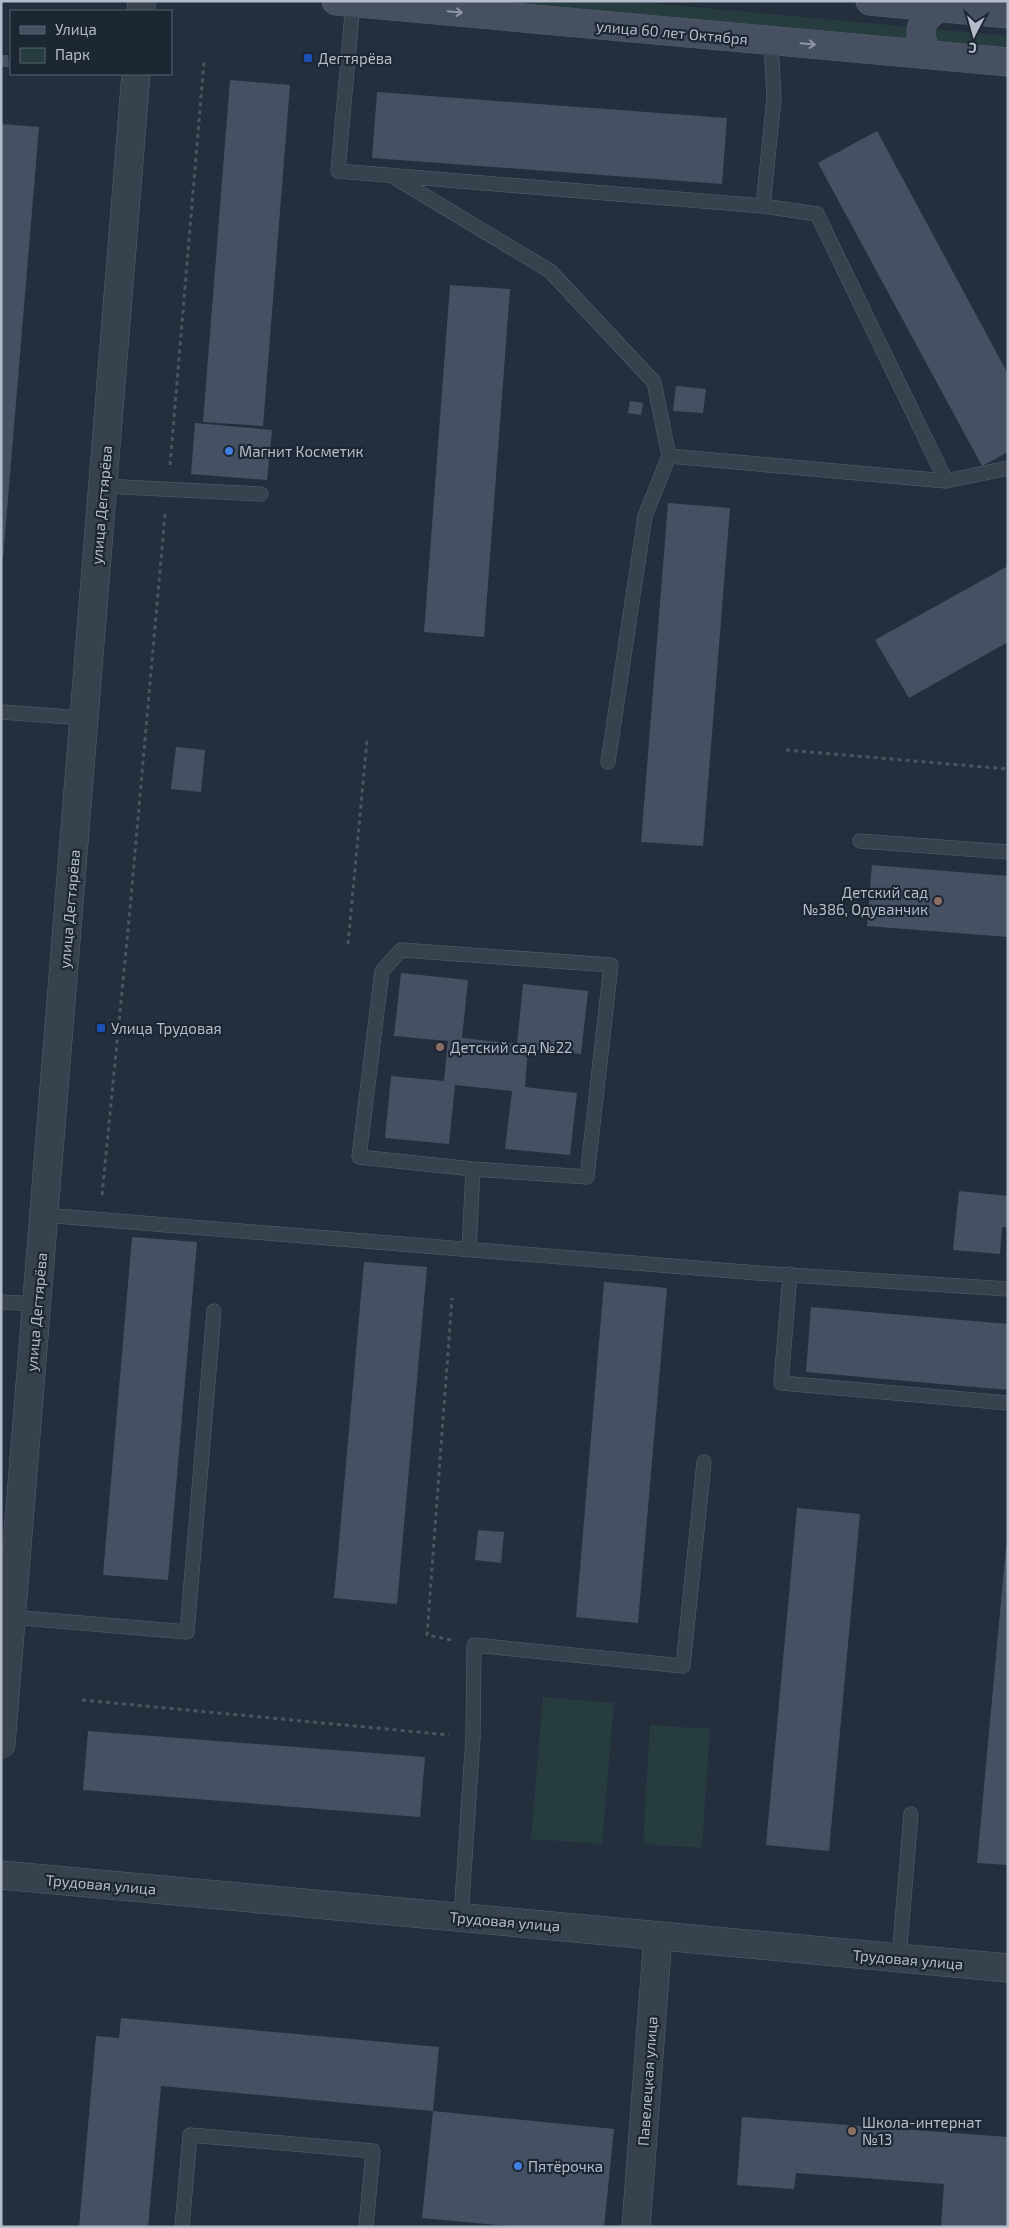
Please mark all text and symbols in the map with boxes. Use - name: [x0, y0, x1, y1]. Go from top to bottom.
- one-way arrow: [446, 7, 462, 17]
- legend: [10, 10, 172, 75]
- north arrow: [949, 10, 999, 60]
- street label: улица 60 лет Октября: [595, 16, 749, 49]
- text: Улица: [55, 20, 97, 38]
- one-way arrow: [800, 39, 816, 49]
- text: С: [968, 40, 978, 57]
- text: Парк: [55, 45, 90, 63]
- place label: Дегтярёва: [318, 49, 392, 67]
- marker: Дегтярёва: [302, 52, 314, 64]
- place label: Магнит Косметик: [239, 442, 364, 460]
- street label: улица Дегтярёва: [87, 445, 116, 565]
- marker: Магнит Косметик: [223, 445, 235, 457]
- street label: улица Дегтярёва: [55, 849, 84, 969]
- place label: Детский сад №386, Одуванчик: [803, 883, 928, 919]
- marker: Детский сад №386, Одуванчик: [932, 895, 944, 907]
- place label: Улица Трудовая: [111, 1019, 222, 1038]
- marker: Улица Трудовая: [95, 1022, 107, 1034]
- place label: Детский сад №22: [450, 1038, 573, 1056]
- marker: Детский сад №22: [434, 1041, 446, 1053]
- street label: улица Дегтярёва: [22, 1252, 51, 1372]
- street label: Трудовая улица: [45, 1870, 157, 1899]
- street label: Трудовая улица: [449, 1907, 561, 1936]
- street label: Трудовая улица: [852, 1945, 964, 1974]
- street label: Павелецкая улица: [633, 2016, 662, 2146]
- place label: Школа-интернат №13: [862, 2113, 982, 2148]
- marker: Школа-интернат №13: [846, 2125, 858, 2137]
- place label: Пятёрочка: [528, 2157, 603, 2175]
- marker: Пятёрочка: [512, 2160, 524, 2172]

